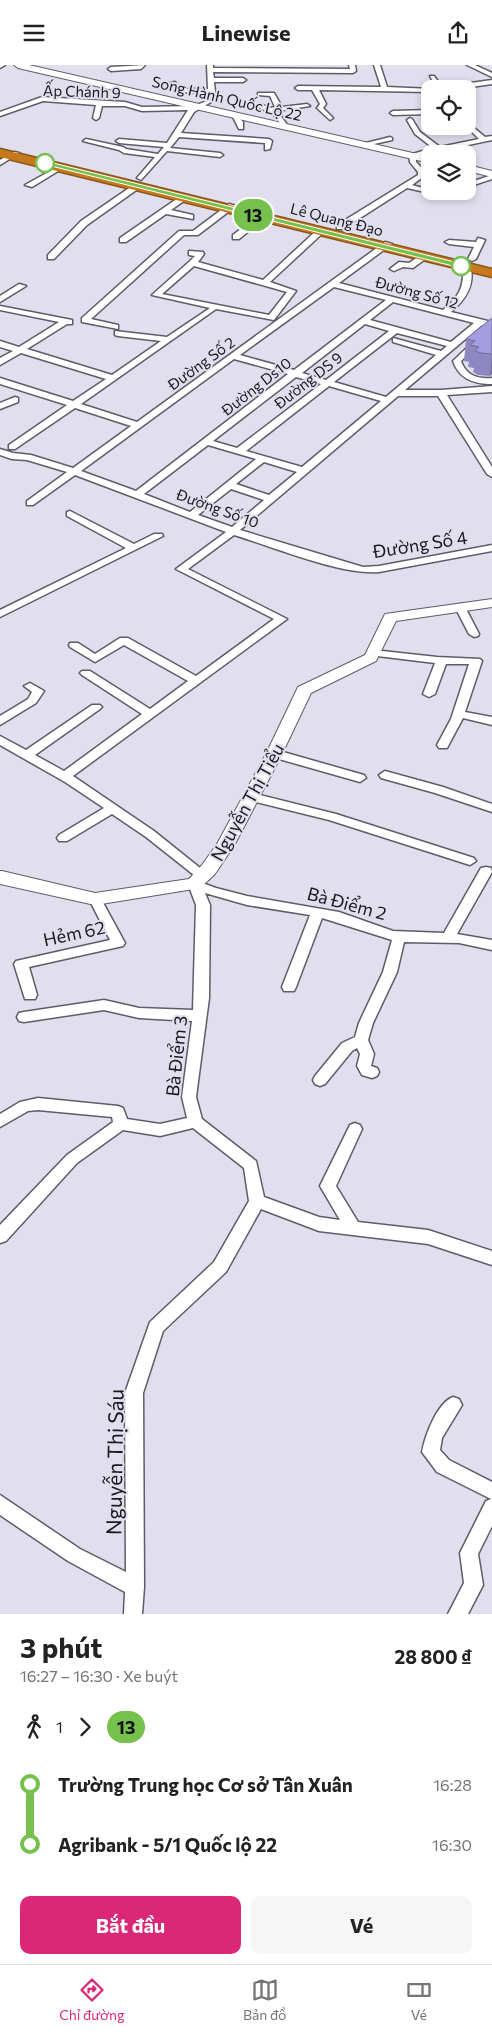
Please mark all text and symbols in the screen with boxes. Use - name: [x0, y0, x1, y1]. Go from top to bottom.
- icon: menu: [20, 19, 48, 47]
- text: Linewise: [201, 19, 291, 46]
- icon: share: [444, 19, 472, 47]
- street label: Song Hành Quốc Lộ 22: [150, 72, 304, 124]
- street label: Ấp Chánh 9: [43, 78, 121, 101]
- map controls: [421, 80, 476, 200]
- button: locate: [421, 80, 476, 135]
- button: layers: [421, 145, 476, 200]
- unlabelled marker: [35, 153, 55, 173]
- line badge: 13: [230, 199, 276, 231]
- street label: Lê Quang Đạo: [289, 199, 385, 239]
- text: 13: [244, 204, 262, 226]
- unlabelled marker: [451, 256, 471, 276]
- street label: Đường Số 12: [373, 272, 460, 312]
- street label: Đường Số 2: [163, 333, 238, 394]
- street label: Đường DS 9: [270, 348, 346, 413]
- street label: Đường Ds10: [217, 353, 295, 419]
- street label: Đường Số 10: [173, 484, 262, 531]
- street label: Đường Số 4: [370, 526, 469, 562]
- street label: Nguyễn Thị Tiểu: [206, 739, 288, 865]
- street label: Bà Điểm 2: [305, 882, 389, 924]
- street label: Hẻm 62: [41, 916, 107, 950]
- street label: Bà Điểm 3: [161, 1014, 191, 1098]
- street label: Nguyễn Thị Sáu: [99, 1389, 128, 1535]
- text: 3 phút: [20, 1630, 102, 1664]
- text: 28 800 ₫: [394, 1645, 472, 1668]
- text: 16:27 – 16:30 · Xe buýt: [20, 1666, 178, 1685]
- icon: walk: [20, 1713, 48, 1741]
- icon: forward: [71, 1713, 99, 1741]
- text: 13: [117, 1716, 135, 1738]
- text: 1: [56, 1717, 63, 1736]
- text: Trường Trung học Cơ sở Tân Xuân: [58, 1773, 353, 1796]
- text: 16:28: [433, 1775, 472, 1794]
- text: Agribank - 5/1 Quốc lộ 22: [58, 1833, 277, 1856]
- text: 16:30: [432, 1835, 472, 1854]
- button: Bắt đầu: [20, 1896, 241, 1954]
- button: Vé: [251, 1896, 472, 1954]
- tab: Chỉ đường: [59, 1976, 125, 2023]
- tab: Bản đồ: [243, 1976, 286, 2023]
- tab: Vé: [405, 1976, 433, 2023]

